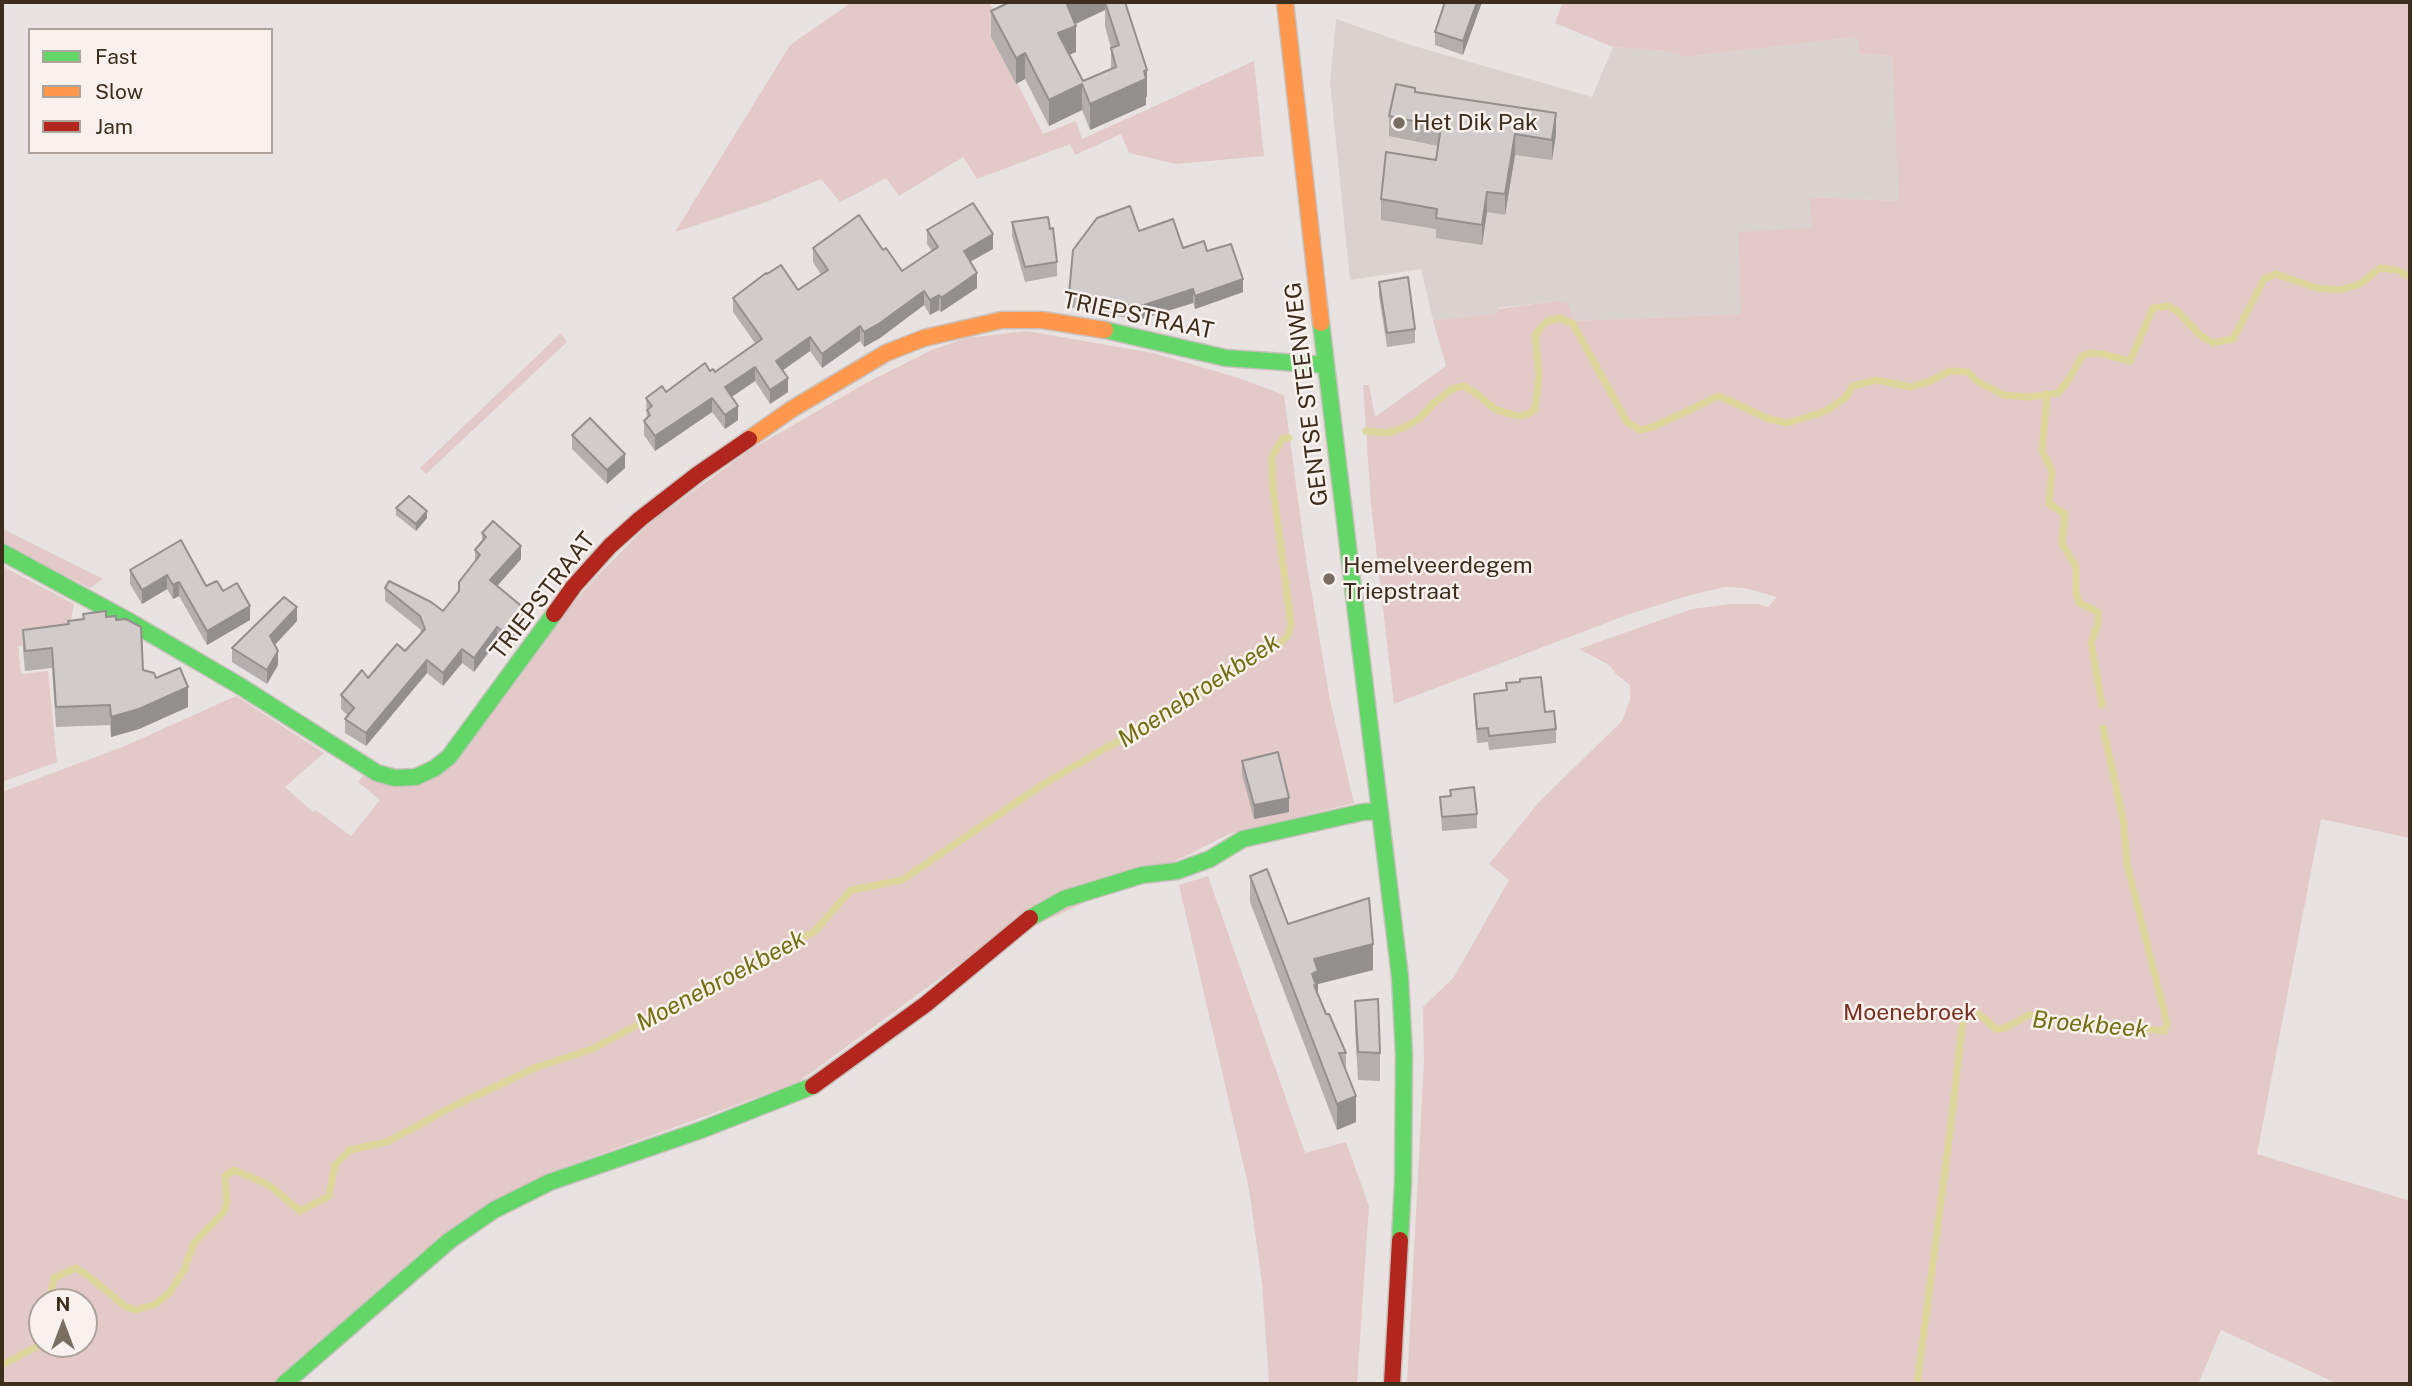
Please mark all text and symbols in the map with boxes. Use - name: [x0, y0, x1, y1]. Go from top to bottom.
- legend: [28, 28, 273, 154]
- text: Fast: [95, 44, 137, 69]
- text: Slow: [95, 79, 143, 104]
- place label: Het Dik Pak: [1413, 109, 1538, 137]
- text: Jam: [95, 114, 133, 139]
- marker: Het Dik Pak: [1391, 115, 1407, 131]
- street label: GENTSE STEENWEG: [1280, 280, 1334, 508]
- street label: TRIEPSTRAAT: [1060, 287, 1216, 345]
- street label: TRIEPSTRAAT: [485, 527, 601, 665]
- place label: Hemelveerdegem Triepstraat: [1343, 552, 1533, 606]
- marker: Hemelveerdegem Triepstraat: [1321, 571, 1337, 587]
- water label: Moenebroekbeek: [1113, 628, 1285, 754]
- water label: Moenebroekbeek: [631, 924, 811, 1038]
- park label: Moenebroek: [1843, 999, 1977, 1027]
- water label: Broekbeek: [2031, 1006, 2149, 1044]
- north arrow: [28, 1288, 98, 1358]
- text: N: [56, 1293, 70, 1315]

